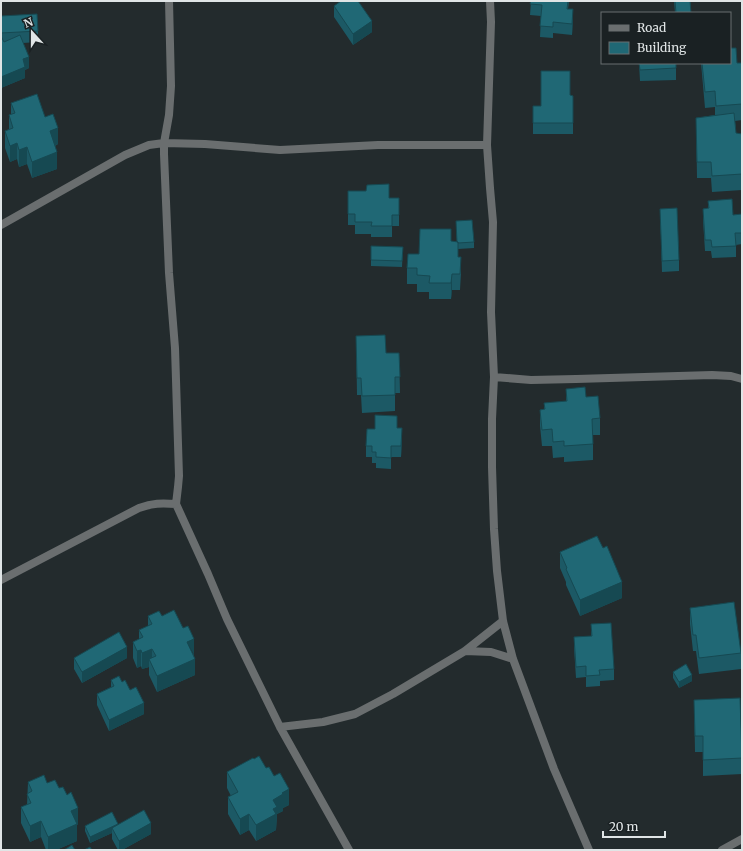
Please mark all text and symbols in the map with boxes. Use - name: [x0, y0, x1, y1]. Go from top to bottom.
- north arrow: [12, 12, 52, 52]
- legend: [601, 12, 731, 64]
- text: N: [22, 14, 35, 31]
- text: Road: [637, 20, 666, 35]
- text: Building: [637, 40, 687, 55]
- scale bar: [603, 813, 665, 839]
- text: 20 m: [609, 819, 638, 834]

